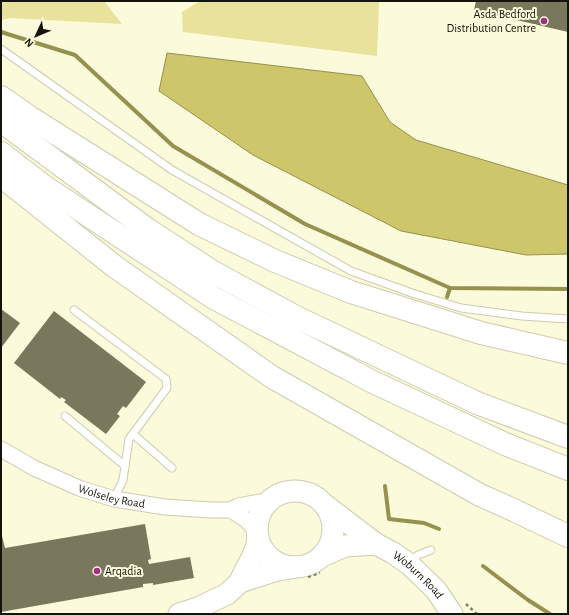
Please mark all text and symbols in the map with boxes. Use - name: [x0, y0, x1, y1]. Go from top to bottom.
- place label: Asda Bedford Distribution Centre: [446, 8, 536, 34]
- north arrow: [16, 16, 56, 56]
- marker: Asda Bedford Distribution Centre: [539, 16, 549, 26]
- text: N: [23, 36, 36, 49]
- street label: Wolseley Road: [77, 482, 146, 510]
- street label: Woburn Road: [391, 549, 446, 601]
- place label: Arqadia: [105, 565, 142, 577]
- marker: Arqadia: [92, 566, 102, 576]

